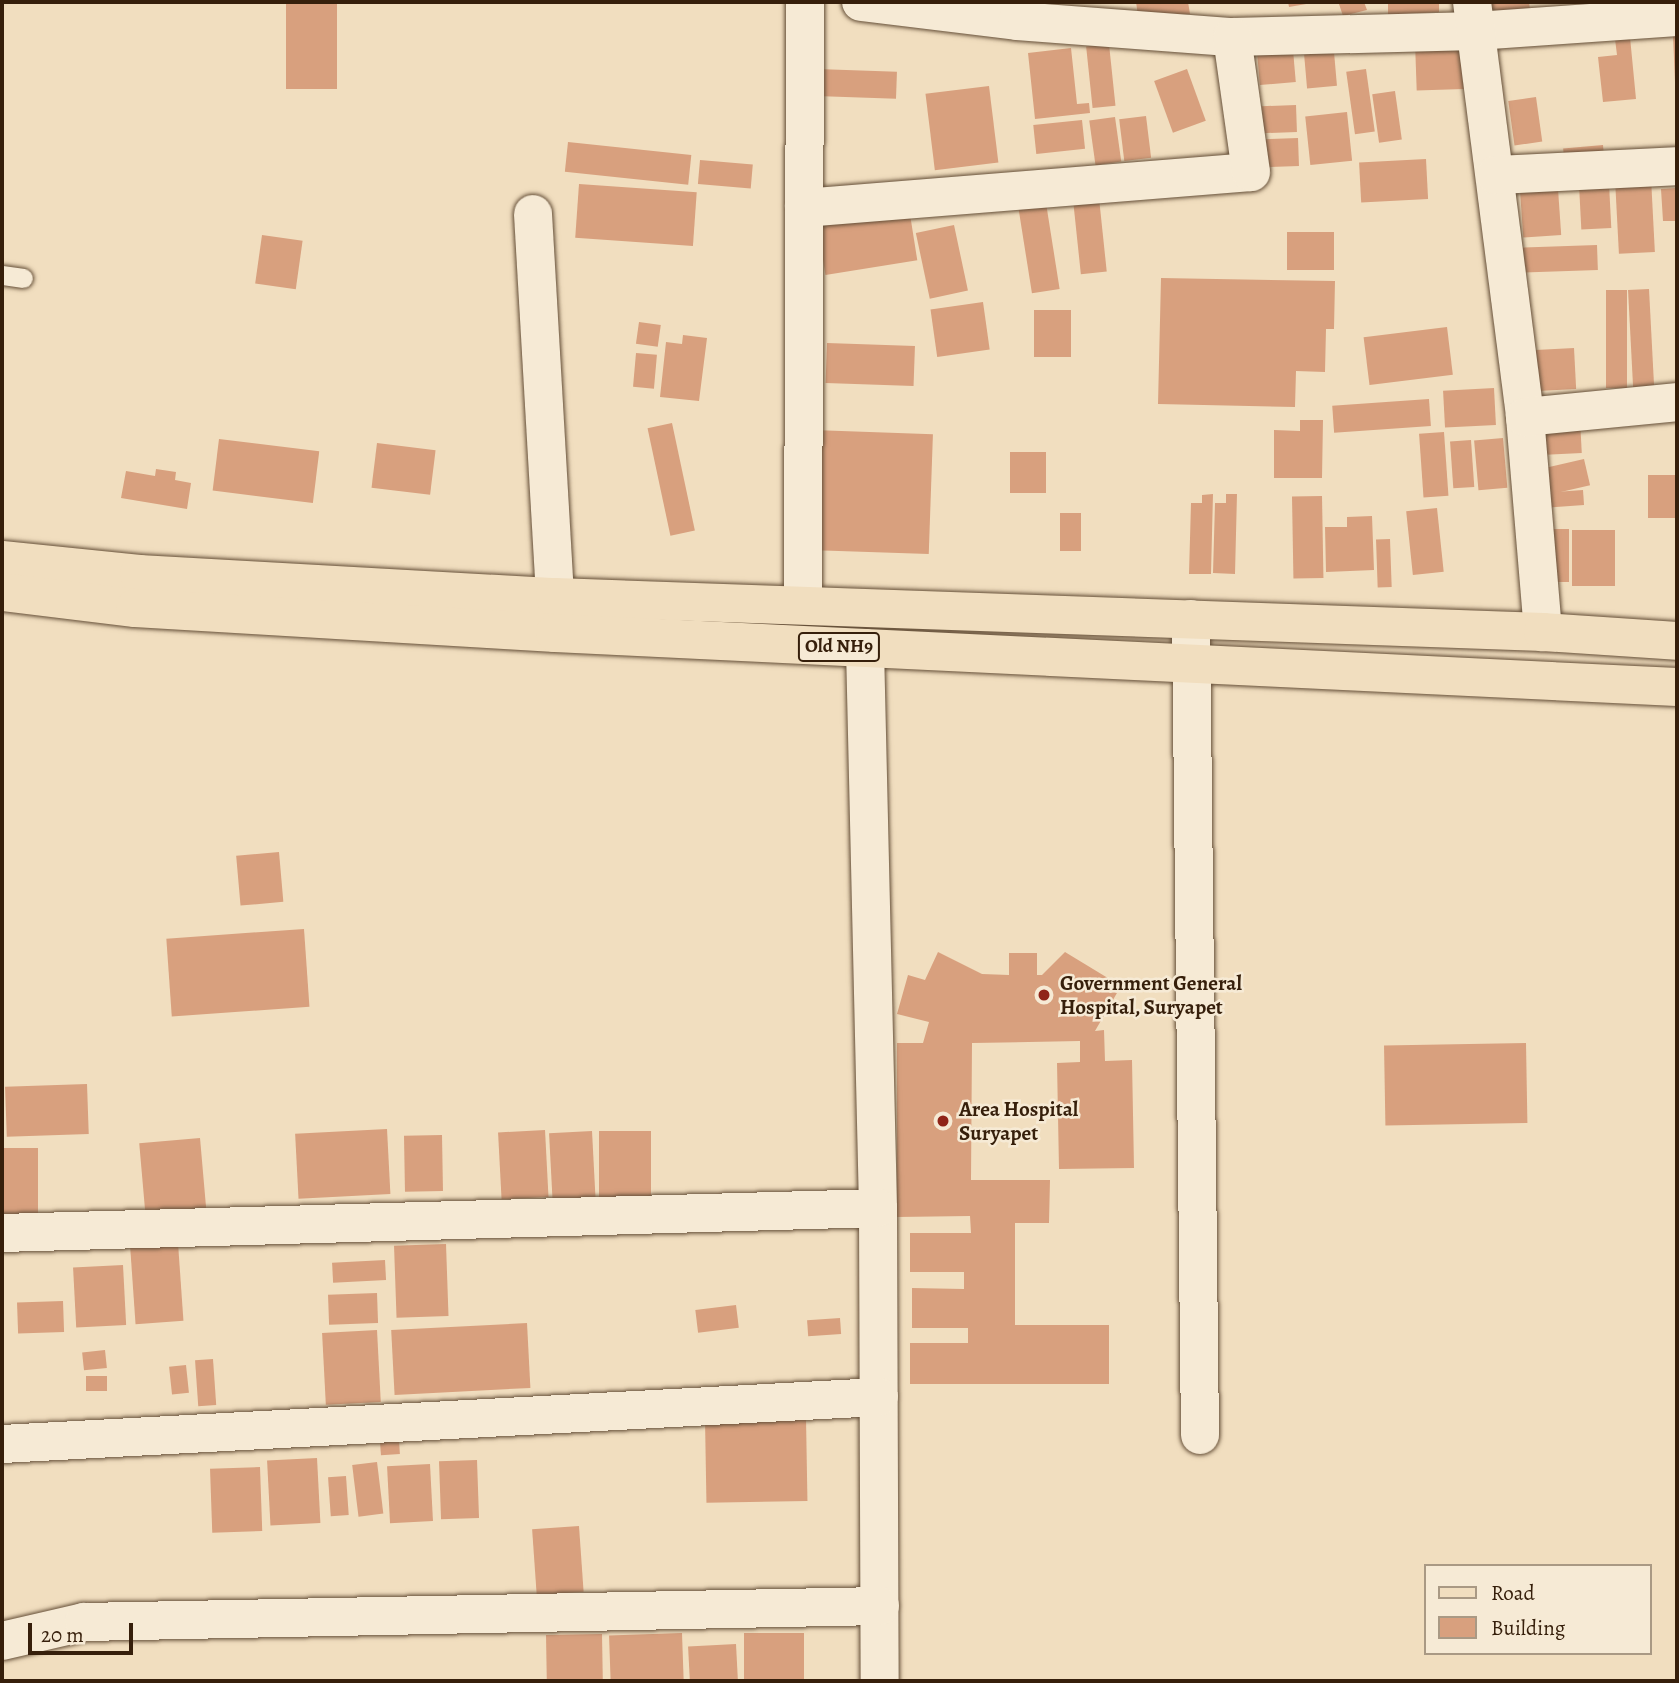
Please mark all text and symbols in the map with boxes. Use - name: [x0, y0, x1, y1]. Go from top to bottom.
- road number: Old NH9: [797, 632, 881, 662]
- place label: Government General Hospital, Suryapet: [1060, 970, 1242, 1020]
- marker: Government General Hospital, Suryapet: [1034, 985, 1054, 1005]
- place label: Area Hospital Suryapet: [959, 1096, 1078, 1146]
- marker: Area Hospital Suryapet: [933, 1111, 953, 1131]
- legend: [1424, 1564, 1651, 1655]
- text: Road: [1491, 1579, 1535, 1607]
- scale bar: [32, 1610, 136, 1654]
- text: Building: [1491, 1614, 1565, 1642]
- text: 20 m: [41, 1621, 84, 1649]

